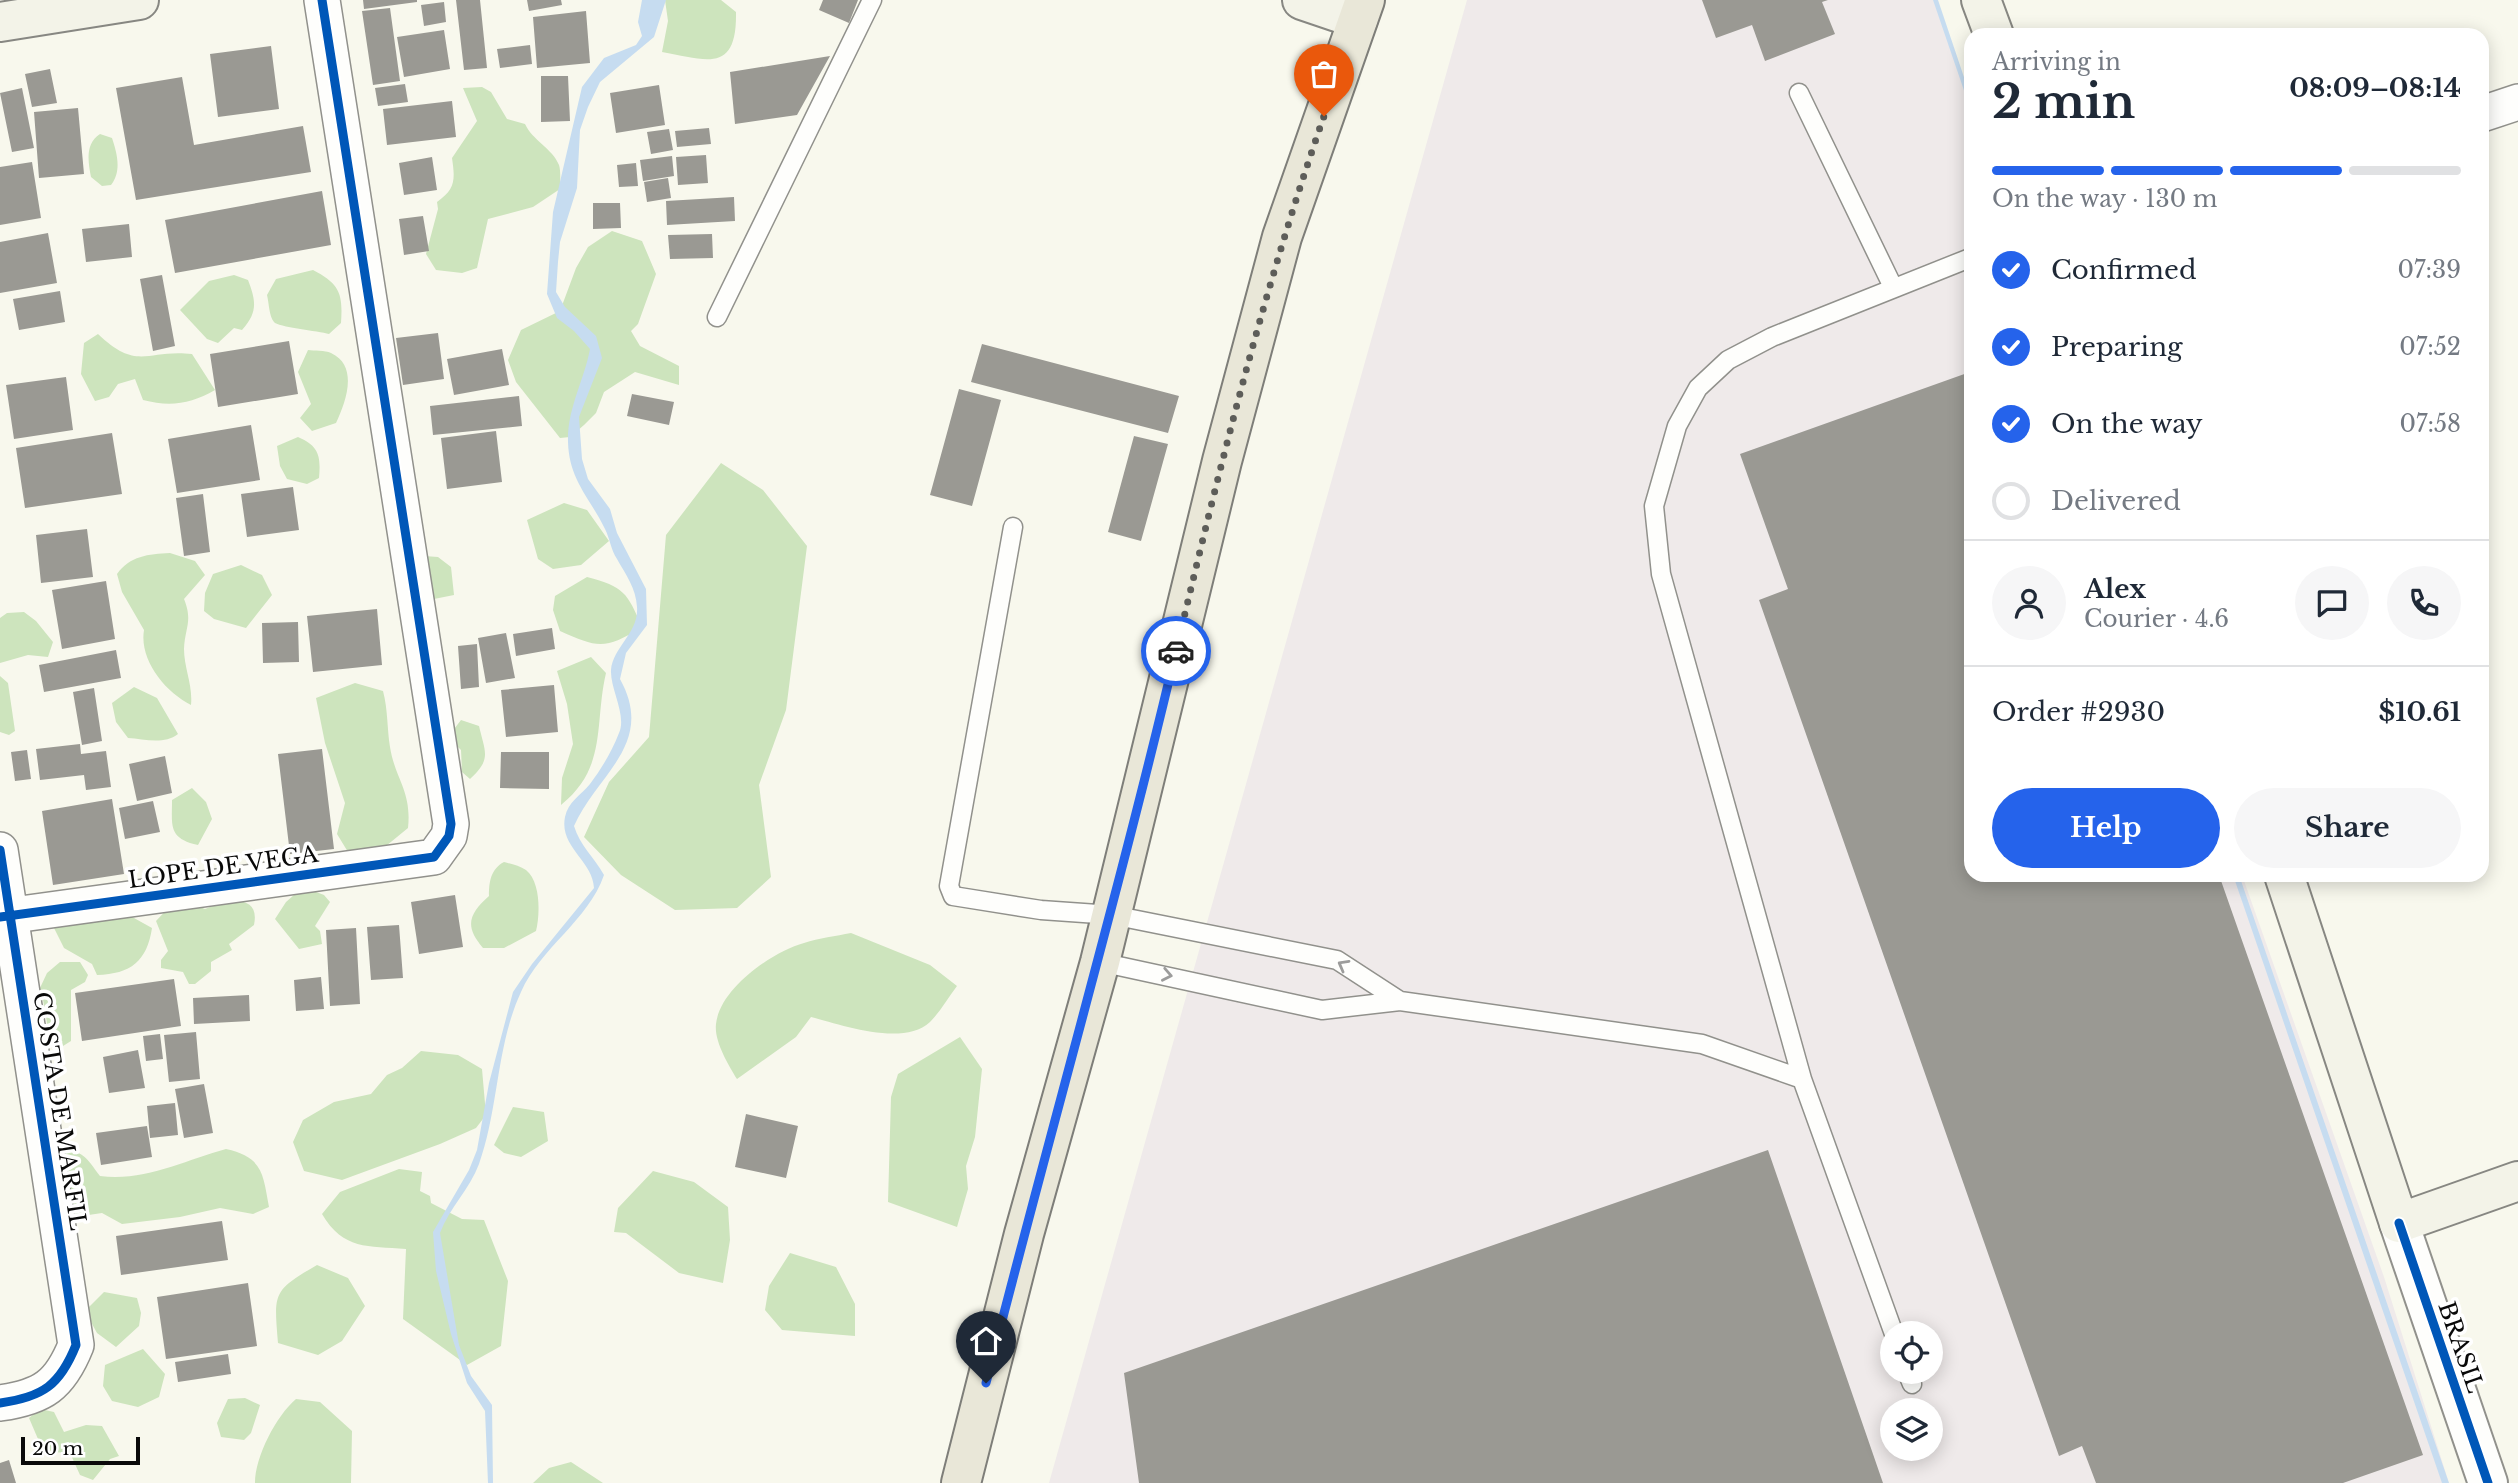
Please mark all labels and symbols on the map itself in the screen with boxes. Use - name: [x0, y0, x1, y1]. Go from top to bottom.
- pin: [1294, 44, 1354, 116]
- courier: [1141, 616, 1211, 686]
- street label: LOPE DE VEGA: [126, 840, 321, 894]
- one-way arrow: [1337, 960, 1350, 973]
- one-way arrow: [1161, 967, 1173, 982]
- street label: COSTA DE MARFIL: [27, 990, 93, 1232]
- street label: BRASIL: [2432, 1298, 2490, 1396]
- pin: [956, 1311, 1016, 1383]
- scale bar: [21, 1434, 140, 1466]

